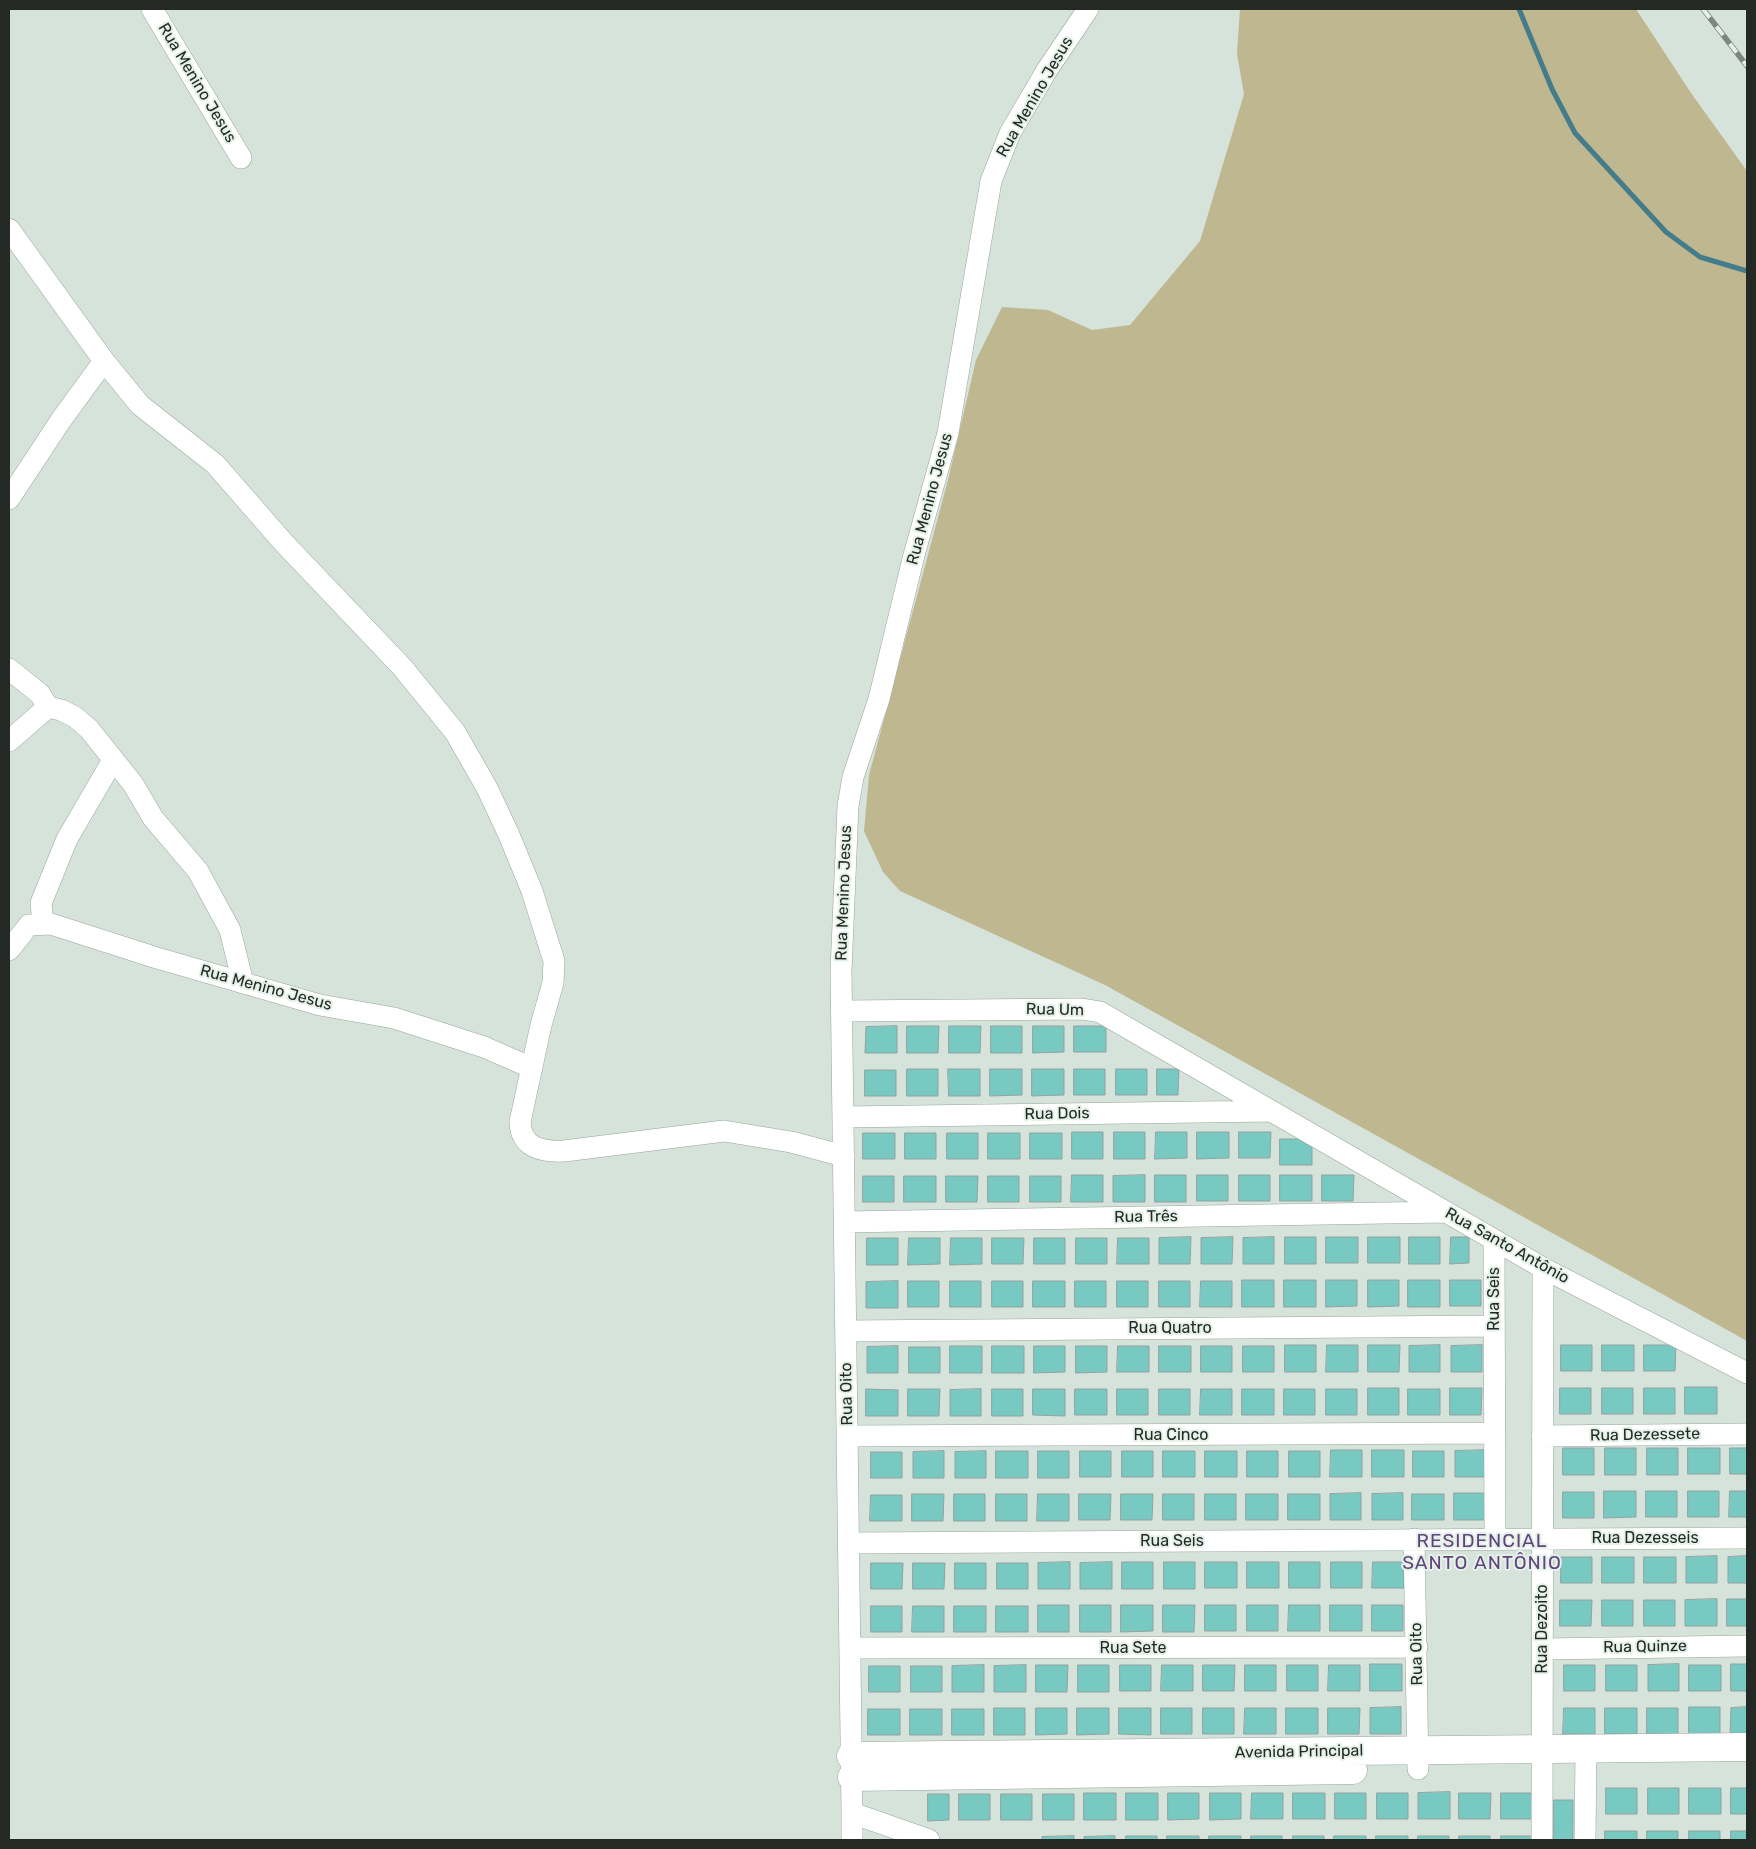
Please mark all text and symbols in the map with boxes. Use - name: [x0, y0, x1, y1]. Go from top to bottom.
- street label: Rua Menino Jesus: [154, 20, 240, 146]
- street label: Rua Menino Jesus: [993, 33, 1077, 161]
- street label: Rua Menino Jesus: [903, 431, 957, 567]
- street label: Rua Menino Jesus: [832, 825, 856, 961]
- street label: Rua Menino Jesus: [198, 961, 334, 1015]
- street label: Rua Um: [1026, 1000, 1084, 1020]
- street label: Rua Dois: [1024, 1104, 1090, 1124]
- street label: Rua Santo Antônio: [1442, 1204, 1572, 1288]
- street label: Rua Três: [1114, 1207, 1178, 1227]
- street label: Rua Seis: [1484, 1267, 1504, 1331]
- street label: Rua Quatro: [1128, 1318, 1212, 1338]
- street label: Rua Oito: [837, 1362, 857, 1426]
- street label: Rua Dezessete: [1590, 1424, 1700, 1446]
- street label: Rua Cinco: [1133, 1425, 1209, 1445]
- street label: Rua Dezesseis: [1591, 1528, 1699, 1548]
- street label: Rua Seis: [1140, 1531, 1204, 1551]
- district label: RESIDENCIAL SANTO ANTÔNIO: [1401, 1531, 1563, 1575]
- street label: Rua Dezoito: [1532, 1584, 1552, 1674]
- street label: Rua Oito: [1407, 1622, 1427, 1686]
- street label: Rua Quinze: [1603, 1637, 1687, 1657]
- street label: Rua Sete: [1100, 1638, 1166, 1658]
- street label: Avenida Principal: [1235, 1741, 1363, 1763]

